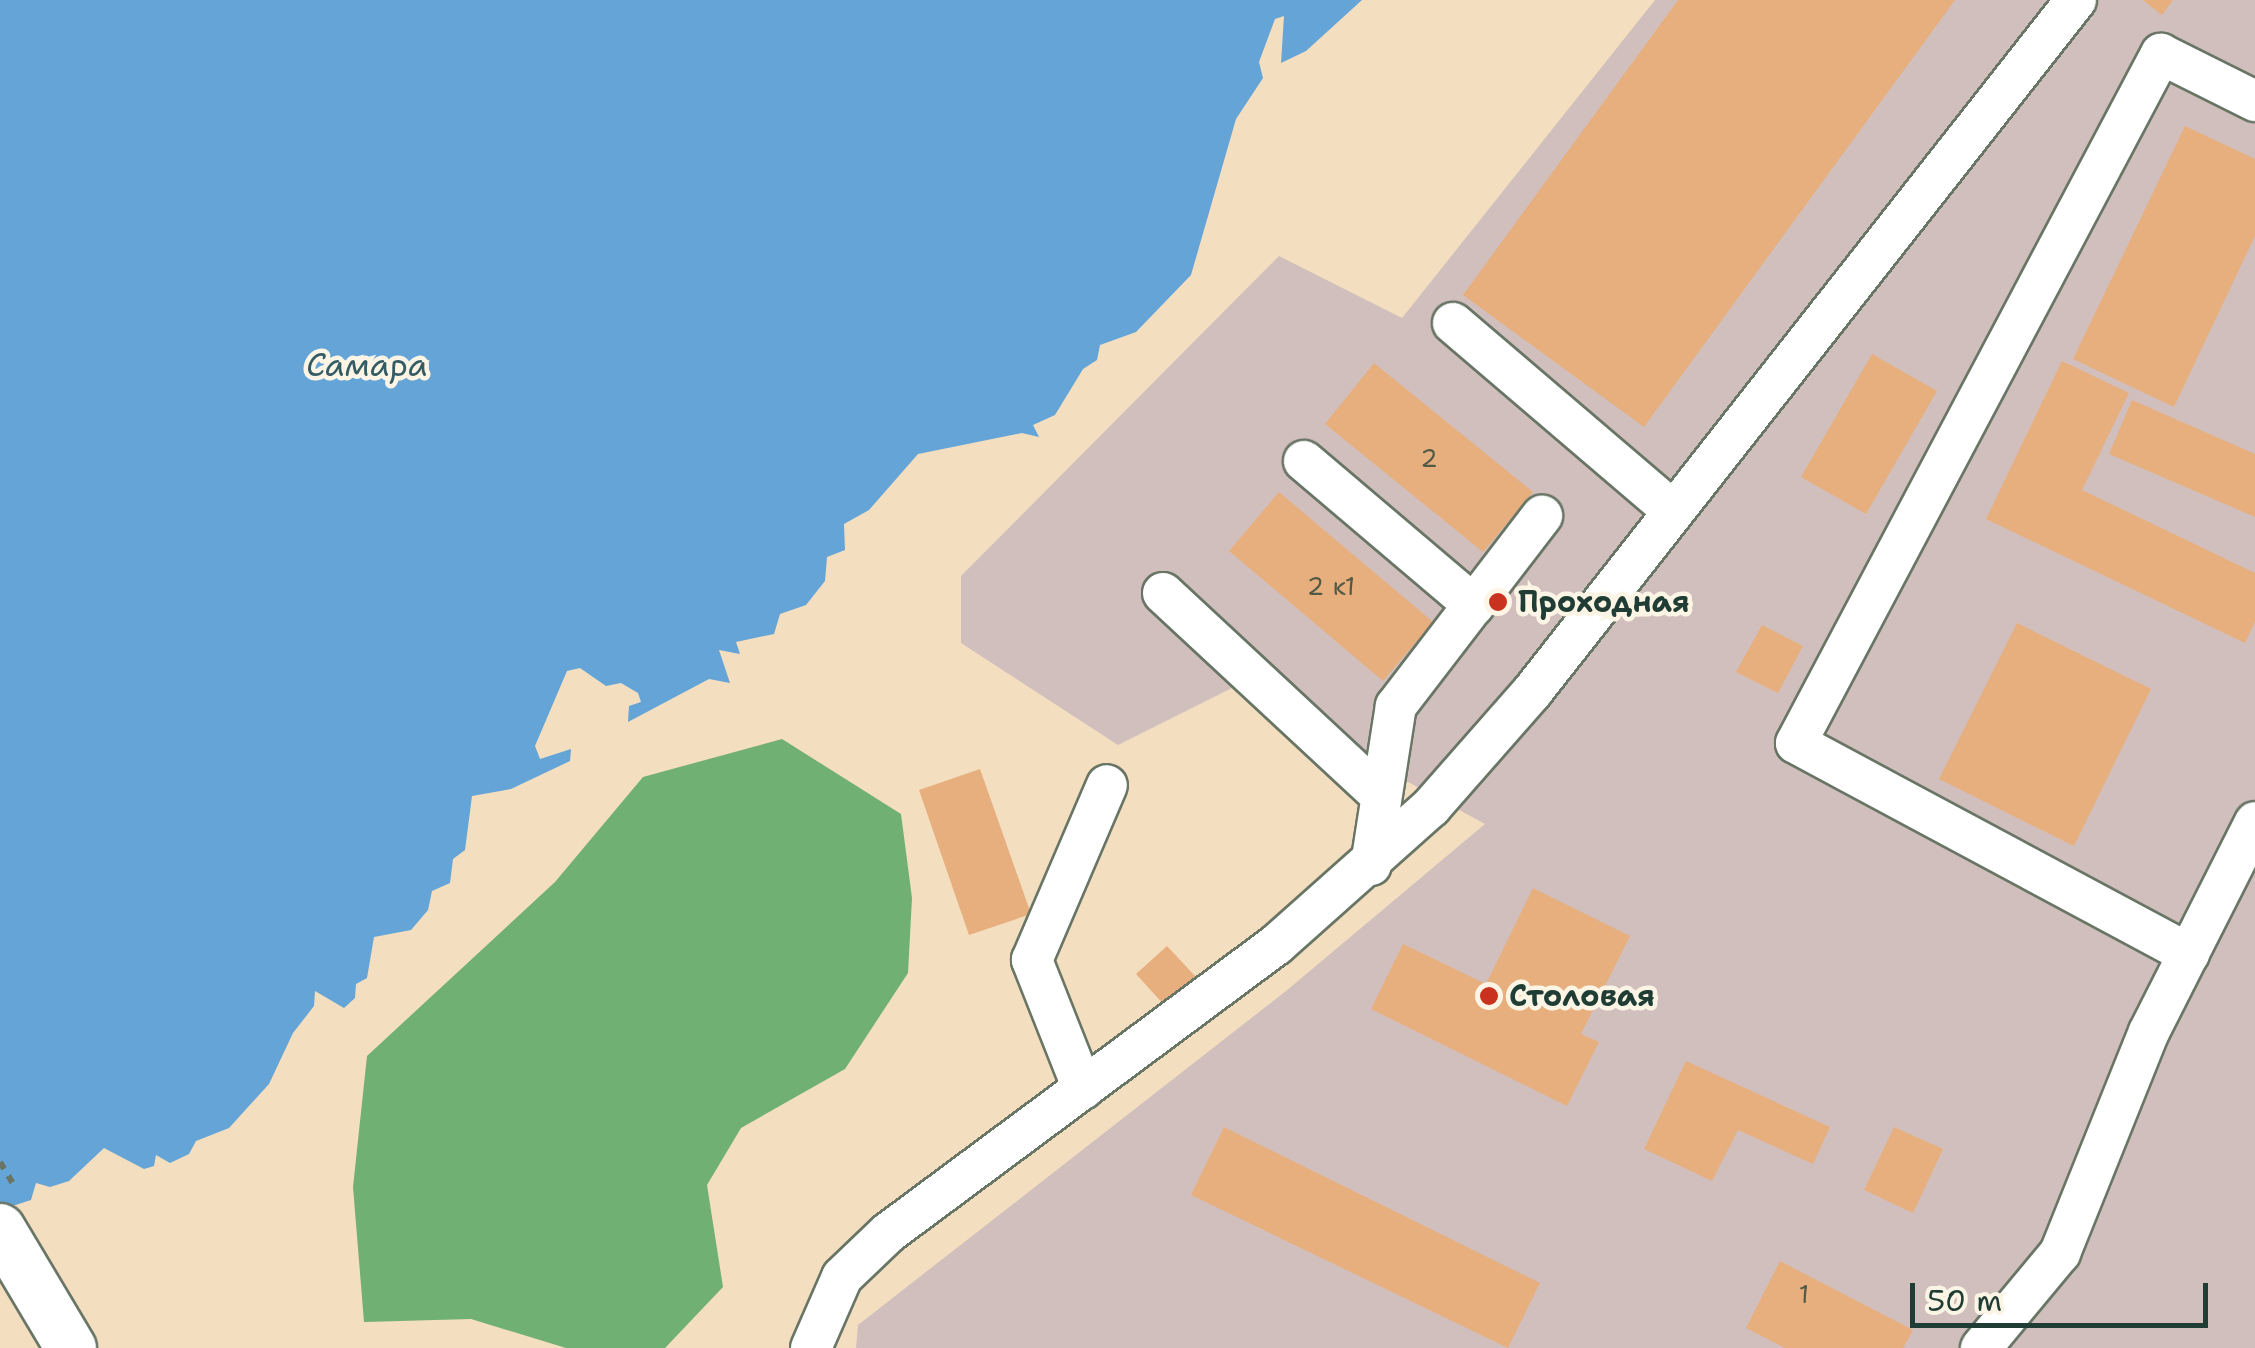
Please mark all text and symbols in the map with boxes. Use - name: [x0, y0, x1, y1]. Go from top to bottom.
- water label: Самара: [306, 346, 428, 384]
- house number: 2: [1420, 443, 1438, 473]
- house number: 2 к1: [1307, 571, 1355, 601]
- place label: Проходная: [1518, 584, 1690, 620]
- marker: Проходная: [1487, 591, 1509, 613]
- place label: Столовая: [1509, 978, 1655, 1014]
- marker: Столовая: [1478, 985, 1500, 1007]
- scale bar: [1915, 1263, 2212, 1325]
- house number: 1: [1799, 1279, 1809, 1309]
- text: 50 m: [1927, 1280, 2002, 1321]

